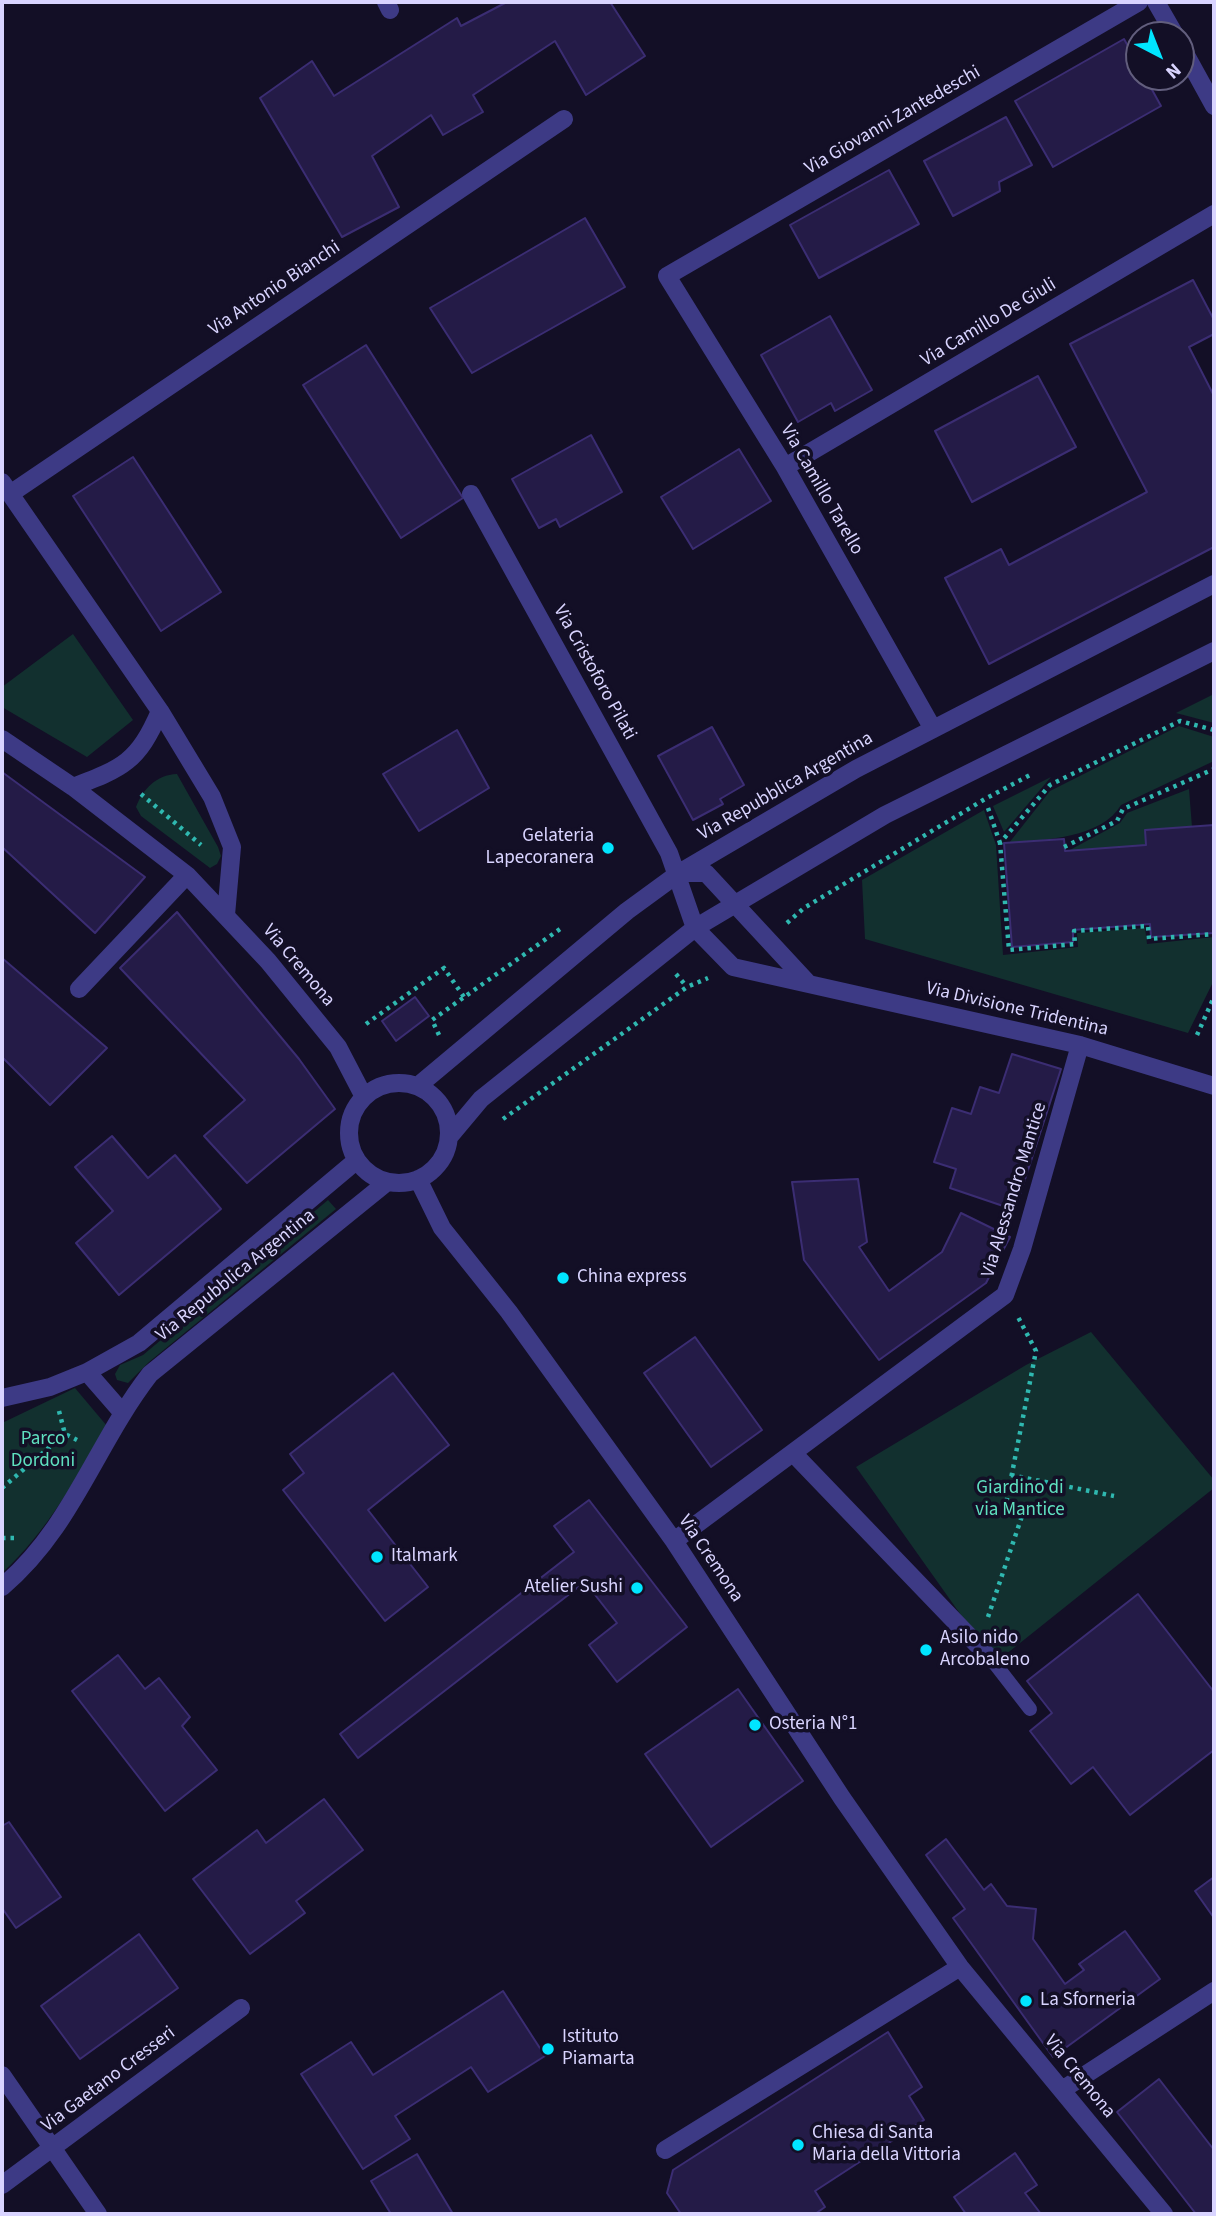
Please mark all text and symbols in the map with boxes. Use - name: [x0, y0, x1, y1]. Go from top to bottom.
- north arrow: [1125, 21, 1195, 91]
- text: N: [1159, 56, 1187, 85]
- street label: Via Giovanni Zantedeschi: [801, 61, 985, 181]
- street label: Via Antonio Bianchi: [205, 237, 345, 341]
- street label: Via Camillo De Giuli: [917, 274, 1061, 372]
- street label: Via Camillo Tarello: [774, 421, 868, 559]
- street label: Via Cristoforo Pilati: [547, 602, 641, 744]
- street label: Via Repubblica Argentina: [695, 728, 877, 846]
- place label: Gelateria Lapecoranera: [485, 826, 594, 870]
- marker: Gelateria Lapecoranera: [600, 840, 616, 856]
- street label: Via Cremona: [257, 920, 339, 1012]
- street label: Via Divisione Tridentina: [924, 978, 1110, 1042]
- street label: Via Alessandro Mantice: [978, 1100, 1052, 1280]
- street label: Via Repubblica Argentina: [152, 1205, 320, 1347]
- place label: China express: [577, 1267, 687, 1289]
- marker: China express: [555, 1270, 571, 1286]
- park label: Parco Dordoni: [11, 1429, 75, 1473]
- park label: Giardino di via Mantice: [975, 1478, 1065, 1522]
- street label: Via Cremona: [672, 1511, 748, 1607]
- place label: Italmark: [391, 1546, 458, 1568]
- marker: Italmark: [369, 1549, 385, 1565]
- place label: Atelier Sushi: [525, 1577, 623, 1599]
- marker: Atelier Sushi: [629, 1580, 645, 1596]
- place label: Asilo nido Arcobaleno: [940, 1628, 1030, 1672]
- marker: Asilo nido Arcobaleno: [918, 1642, 934, 1658]
- place label: Osteria N°1: [769, 1714, 857, 1736]
- marker: Osteria N°1: [747, 1717, 763, 1733]
- place label: La Sforneria: [1040, 1990, 1136, 2012]
- marker: La Sforneria: [1018, 1993, 1034, 2009]
- street label: Via Gaetano Cresseri: [38, 2022, 180, 2138]
- place label: Istituto Piamarta: [562, 2027, 635, 2071]
- street label: Via Cremona: [1039, 2031, 1119, 2123]
- marker: Istituto Piamarta: [540, 2041, 556, 2057]
- place label: Chiesa di Santa Maria della Vittoria: [812, 2123, 961, 2167]
- marker: Chiesa di Santa Maria della Vittoria: [790, 2137, 806, 2153]

